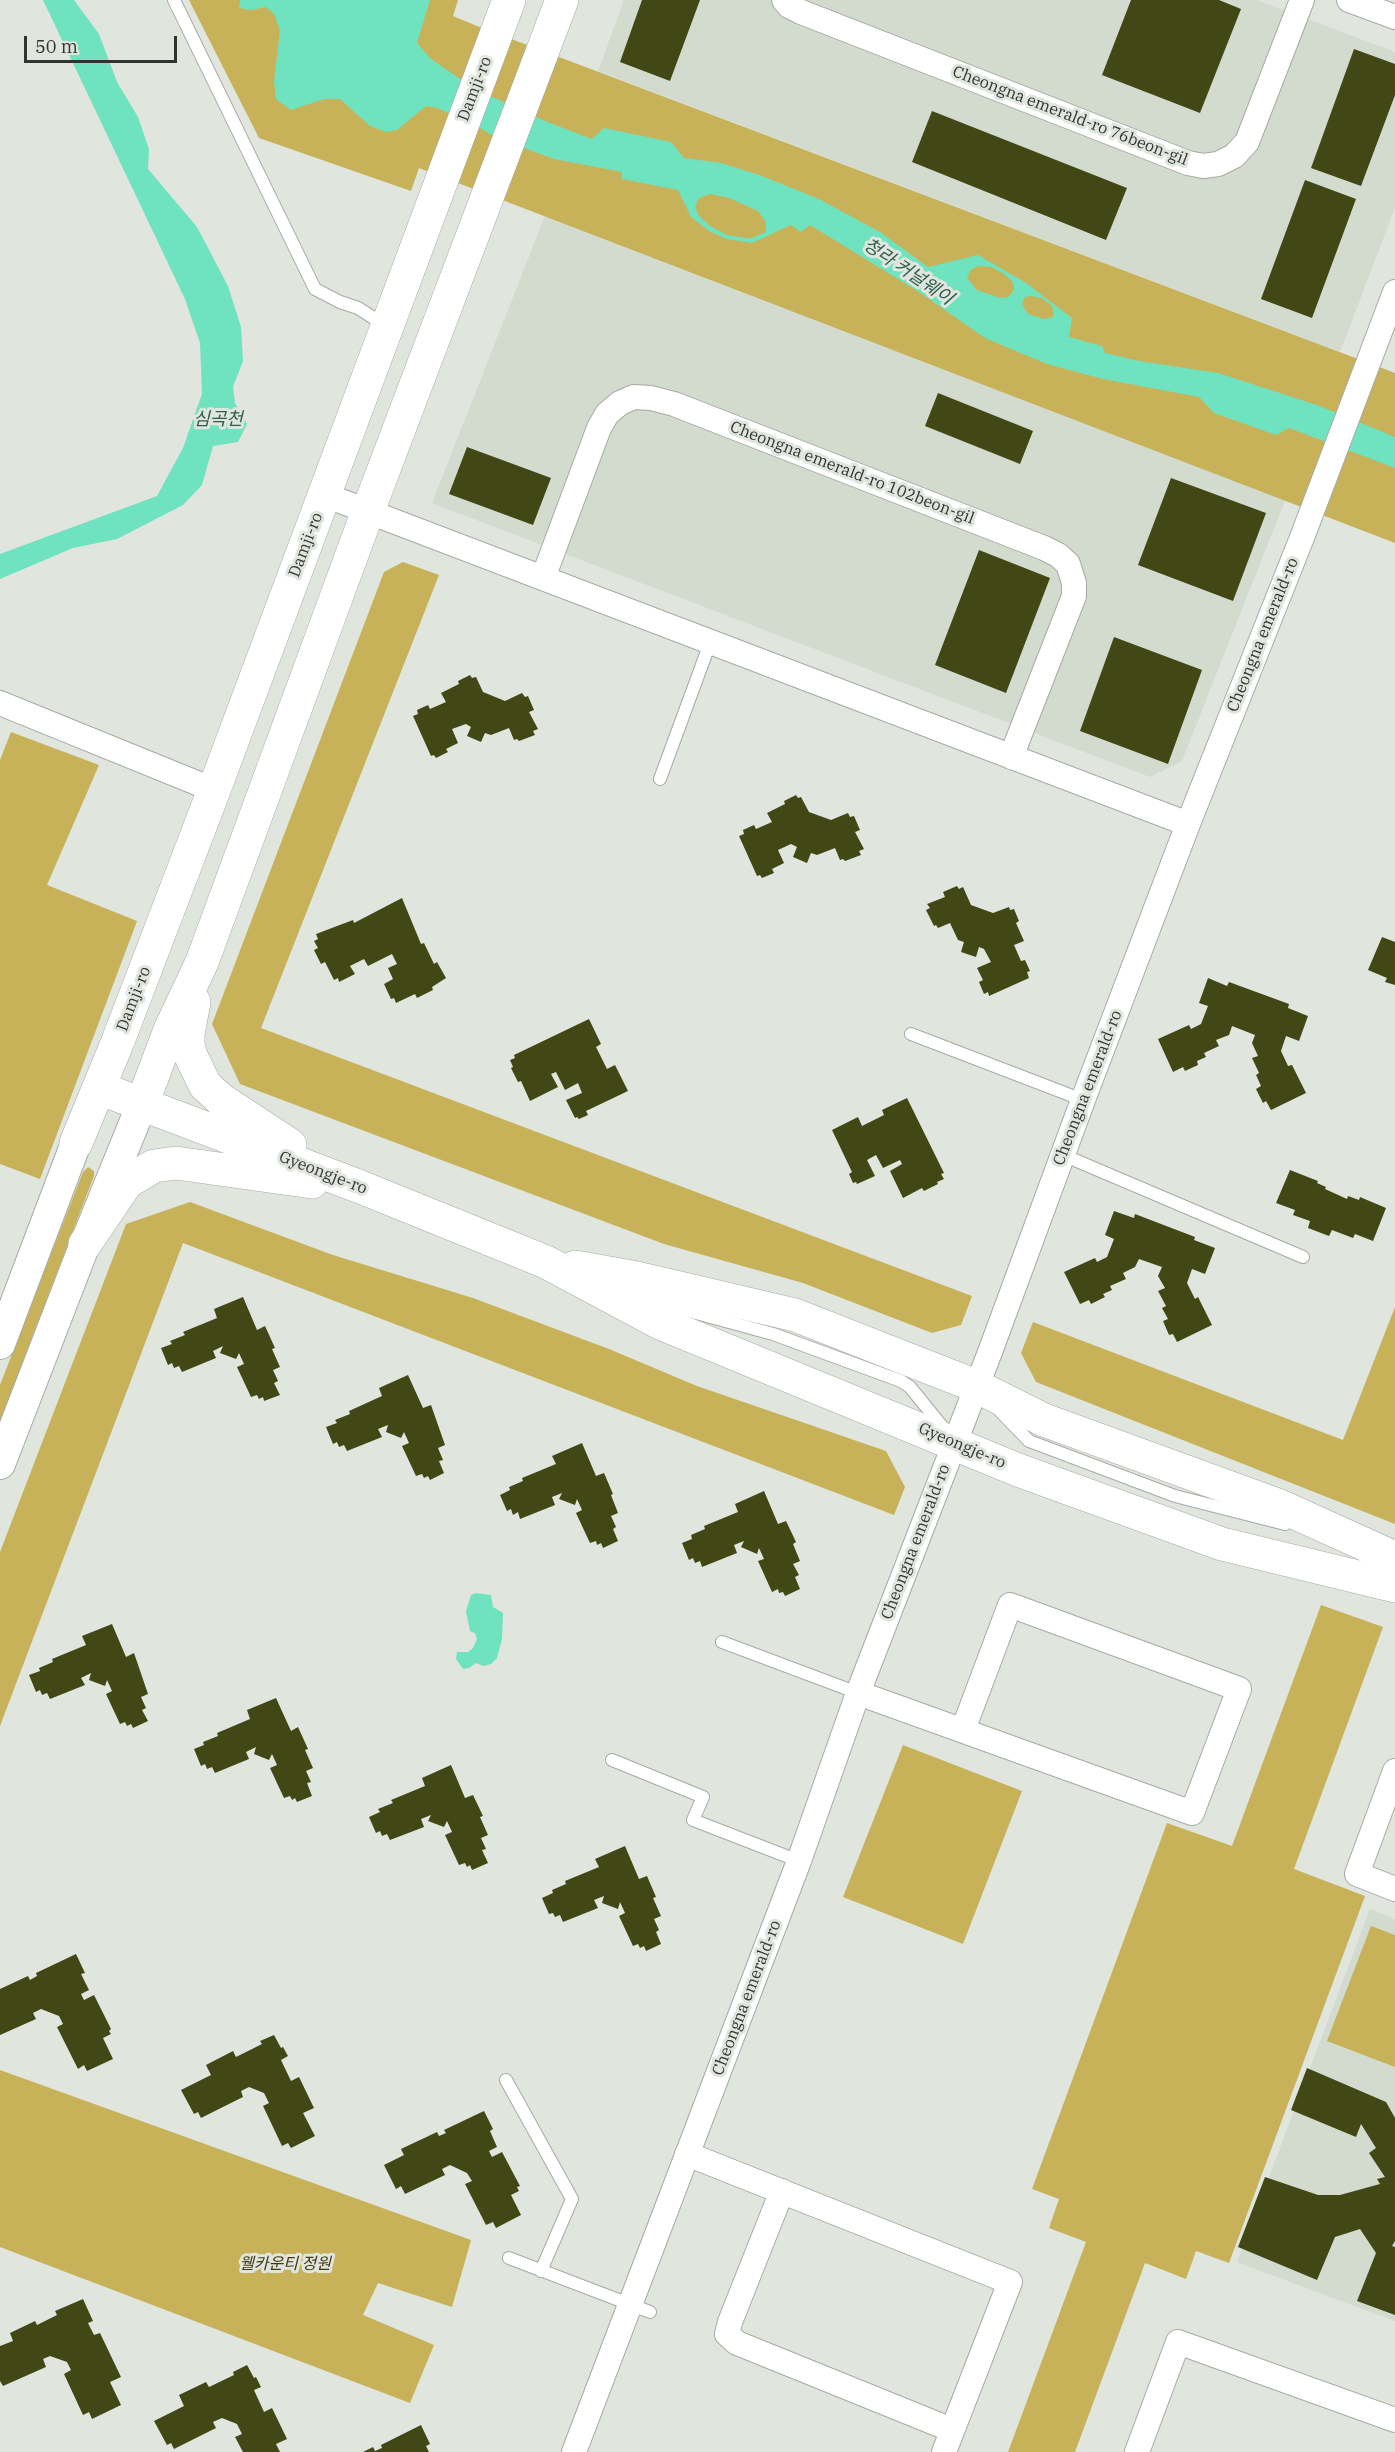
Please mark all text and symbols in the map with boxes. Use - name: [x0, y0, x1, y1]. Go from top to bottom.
- scale bar: [27, 24, 180, 62]
- text: 50 m: [35, 35, 78, 58]
- street label: Damji-ro: [454, 54, 496, 124]
- street label: Cheongna emerald-ro 76beon-gil: [950, 62, 1190, 170]
- water label: 청라 커널웨이: [859, 234, 957, 310]
- water label: 심곡천: [193, 409, 243, 431]
- street label: Cheongna emerald-ro 102beon-gil: [727, 417, 977, 529]
- street label: Damji-ro: [285, 510, 327, 580]
- street label: Cheongna emerald-ro: [1223, 555, 1303, 715]
- street label: Damji-ro: [113, 964, 155, 1034]
- street label: Cheongna emerald-ro: [1050, 1008, 1126, 1168]
- street label: Gyeongje-ro: [276, 1147, 370, 1199]
- street label: Gyeongje-ro: [915, 1419, 1009, 1473]
- street label: Cheongna emerald-ro: [878, 1462, 954, 1622]
- street label: Cheongna emerald-ro: [709, 1918, 785, 2078]
- park label: 웰카운티 정원: [239, 2254, 331, 2274]

